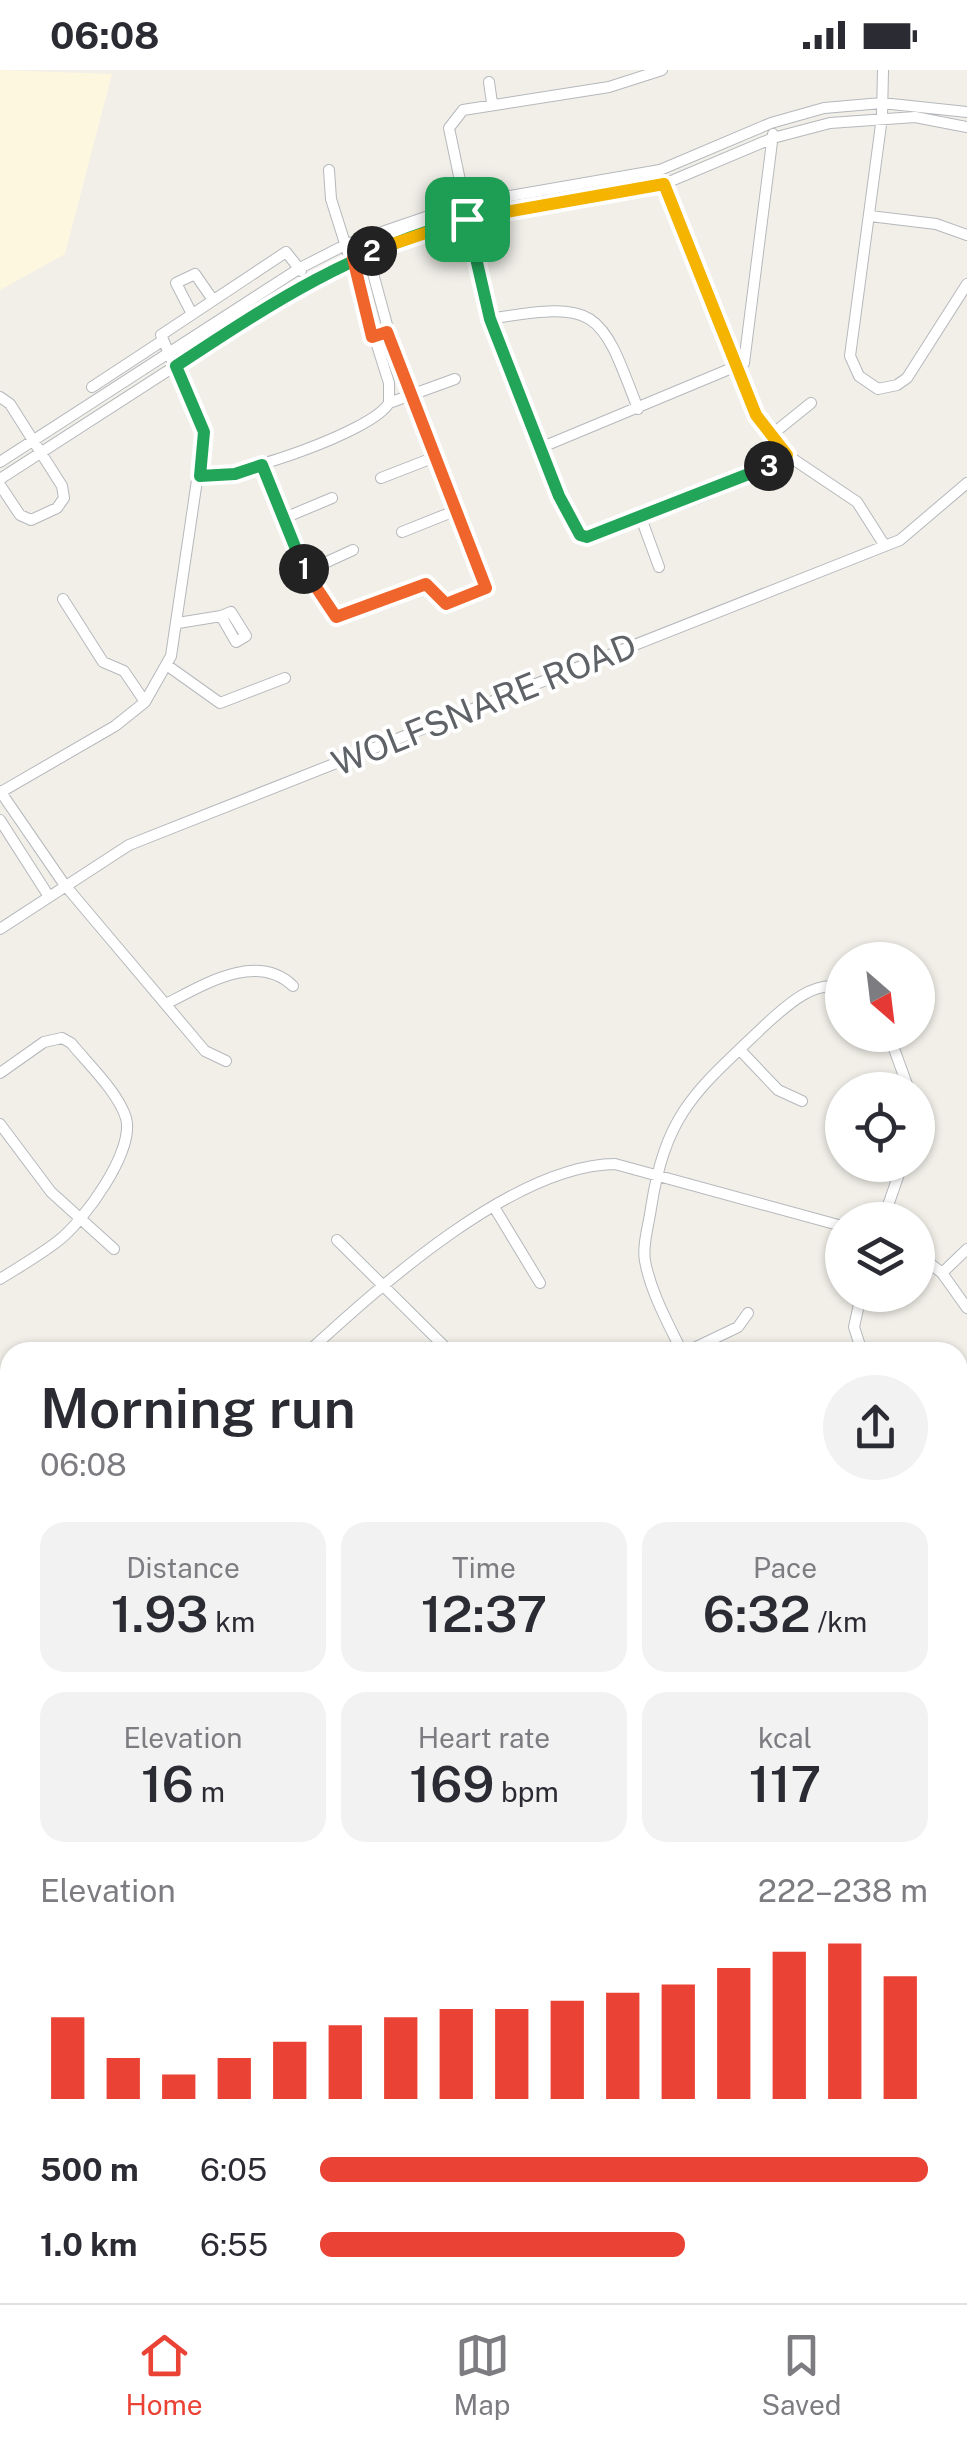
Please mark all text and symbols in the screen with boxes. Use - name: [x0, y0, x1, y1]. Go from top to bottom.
- text: 06:08: [50, 13, 160, 58]
- pin: [425, 177, 510, 262]
- icon: arrive: [440, 192, 495, 247]
- pin: 2: [347, 226, 397, 276]
- text: 2: [363, 234, 381, 267]
- pin: 3: [744, 441, 794, 491]
- text: 3: [760, 449, 778, 482]
- pin: 1: [279, 544, 329, 594]
- text: 1: [298, 552, 310, 585]
- street label: WOLFSNARE ROAD: [326, 624, 642, 784]
- north arrow: [825, 942, 935, 1052]
- map controls: [825, 942, 935, 1312]
- button: locate: [825, 1072, 935, 1182]
- button: layers: [825, 1202, 935, 1312]
- button: share: [823, 1375, 928, 1480]
- text: Morning run: [40, 1376, 356, 1440]
- text: 06:08: [40, 1446, 127, 1483]
- text: Distance: [126, 1551, 240, 1584]
- text: Time: [452, 1551, 516, 1584]
- text: Pace: [753, 1551, 817, 1584]
- text: 1.93: [111, 1584, 209, 1643]
- text: 12:37: [421, 1584, 547, 1643]
- text: 6:32: [703, 1584, 811, 1643]
- text: km: [209, 1605, 255, 1638]
- text: /km: [811, 1605, 867, 1638]
- text: Elevation: [124, 1721, 242, 1754]
- text: Heart rate: [418, 1721, 550, 1754]
- text: kcal: [758, 1721, 812, 1754]
- text: 16: [141, 1754, 194, 1813]
- text: 169: [409, 1754, 494, 1813]
- text: 117: [749, 1754, 821, 1813]
- text: m: [194, 1775, 225, 1808]
- text: bpm: [494, 1775, 559, 1808]
- text: Elevation: [40, 1872, 176, 1909]
- text: 222–238 m: [758, 1872, 928, 1909]
- text: 500 m: [40, 2151, 139, 2188]
- text: 6:05: [200, 2151, 267, 2188]
- text: 1.0 km: [40, 2226, 137, 2263]
- text: 6:55: [200, 2226, 268, 2263]
- tab: Home: [125, 2328, 203, 2421]
- tab: Map: [454, 2328, 510, 2421]
- tab: Saved: [761, 2328, 842, 2421]

